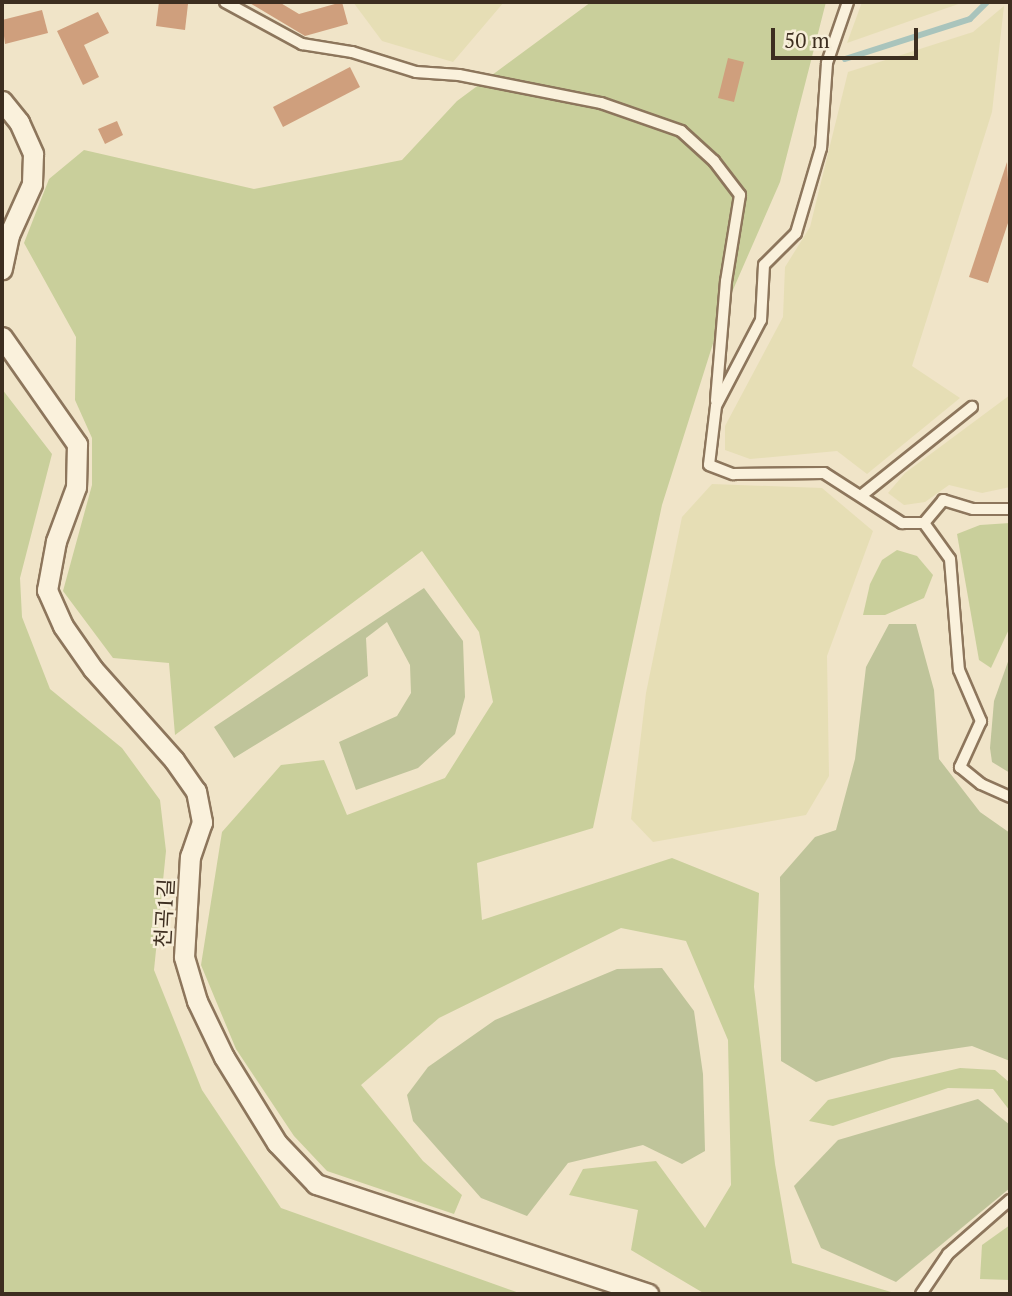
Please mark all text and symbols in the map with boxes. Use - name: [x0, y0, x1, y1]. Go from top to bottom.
- scale bar: [774, 14, 921, 58]
- text: 50 m: [784, 26, 830, 54]
- street label: 천곡1길: [150, 878, 178, 948]

